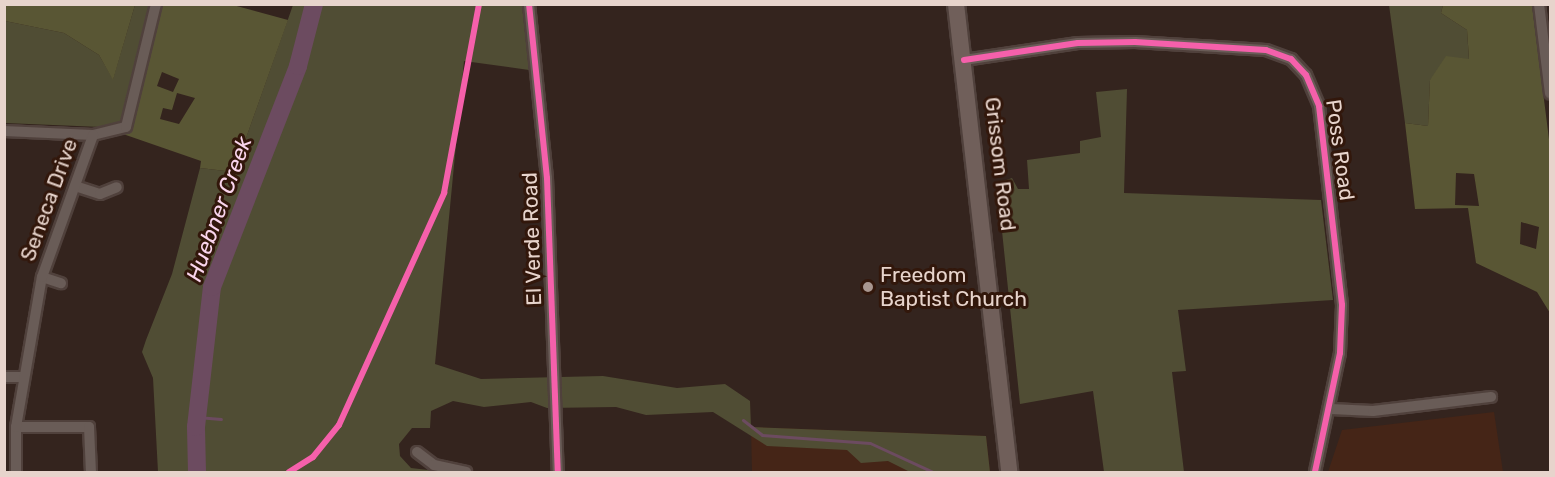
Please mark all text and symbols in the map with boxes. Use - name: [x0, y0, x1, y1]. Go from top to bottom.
- street label: Grissom Road: [979, 96, 1021, 232]
- street label: Poss Road: [1320, 98, 1360, 202]
- water label: Huebner Creek: [180, 133, 258, 285]
- street label: Seneca Drive: [15, 135, 83, 265]
- street label: El Verde Road: [517, 171, 547, 307]
- place label: Freedom Baptist Church: [880, 262, 1027, 312]
- marker: Freedom Baptist Church: [861, 280, 875, 294]

